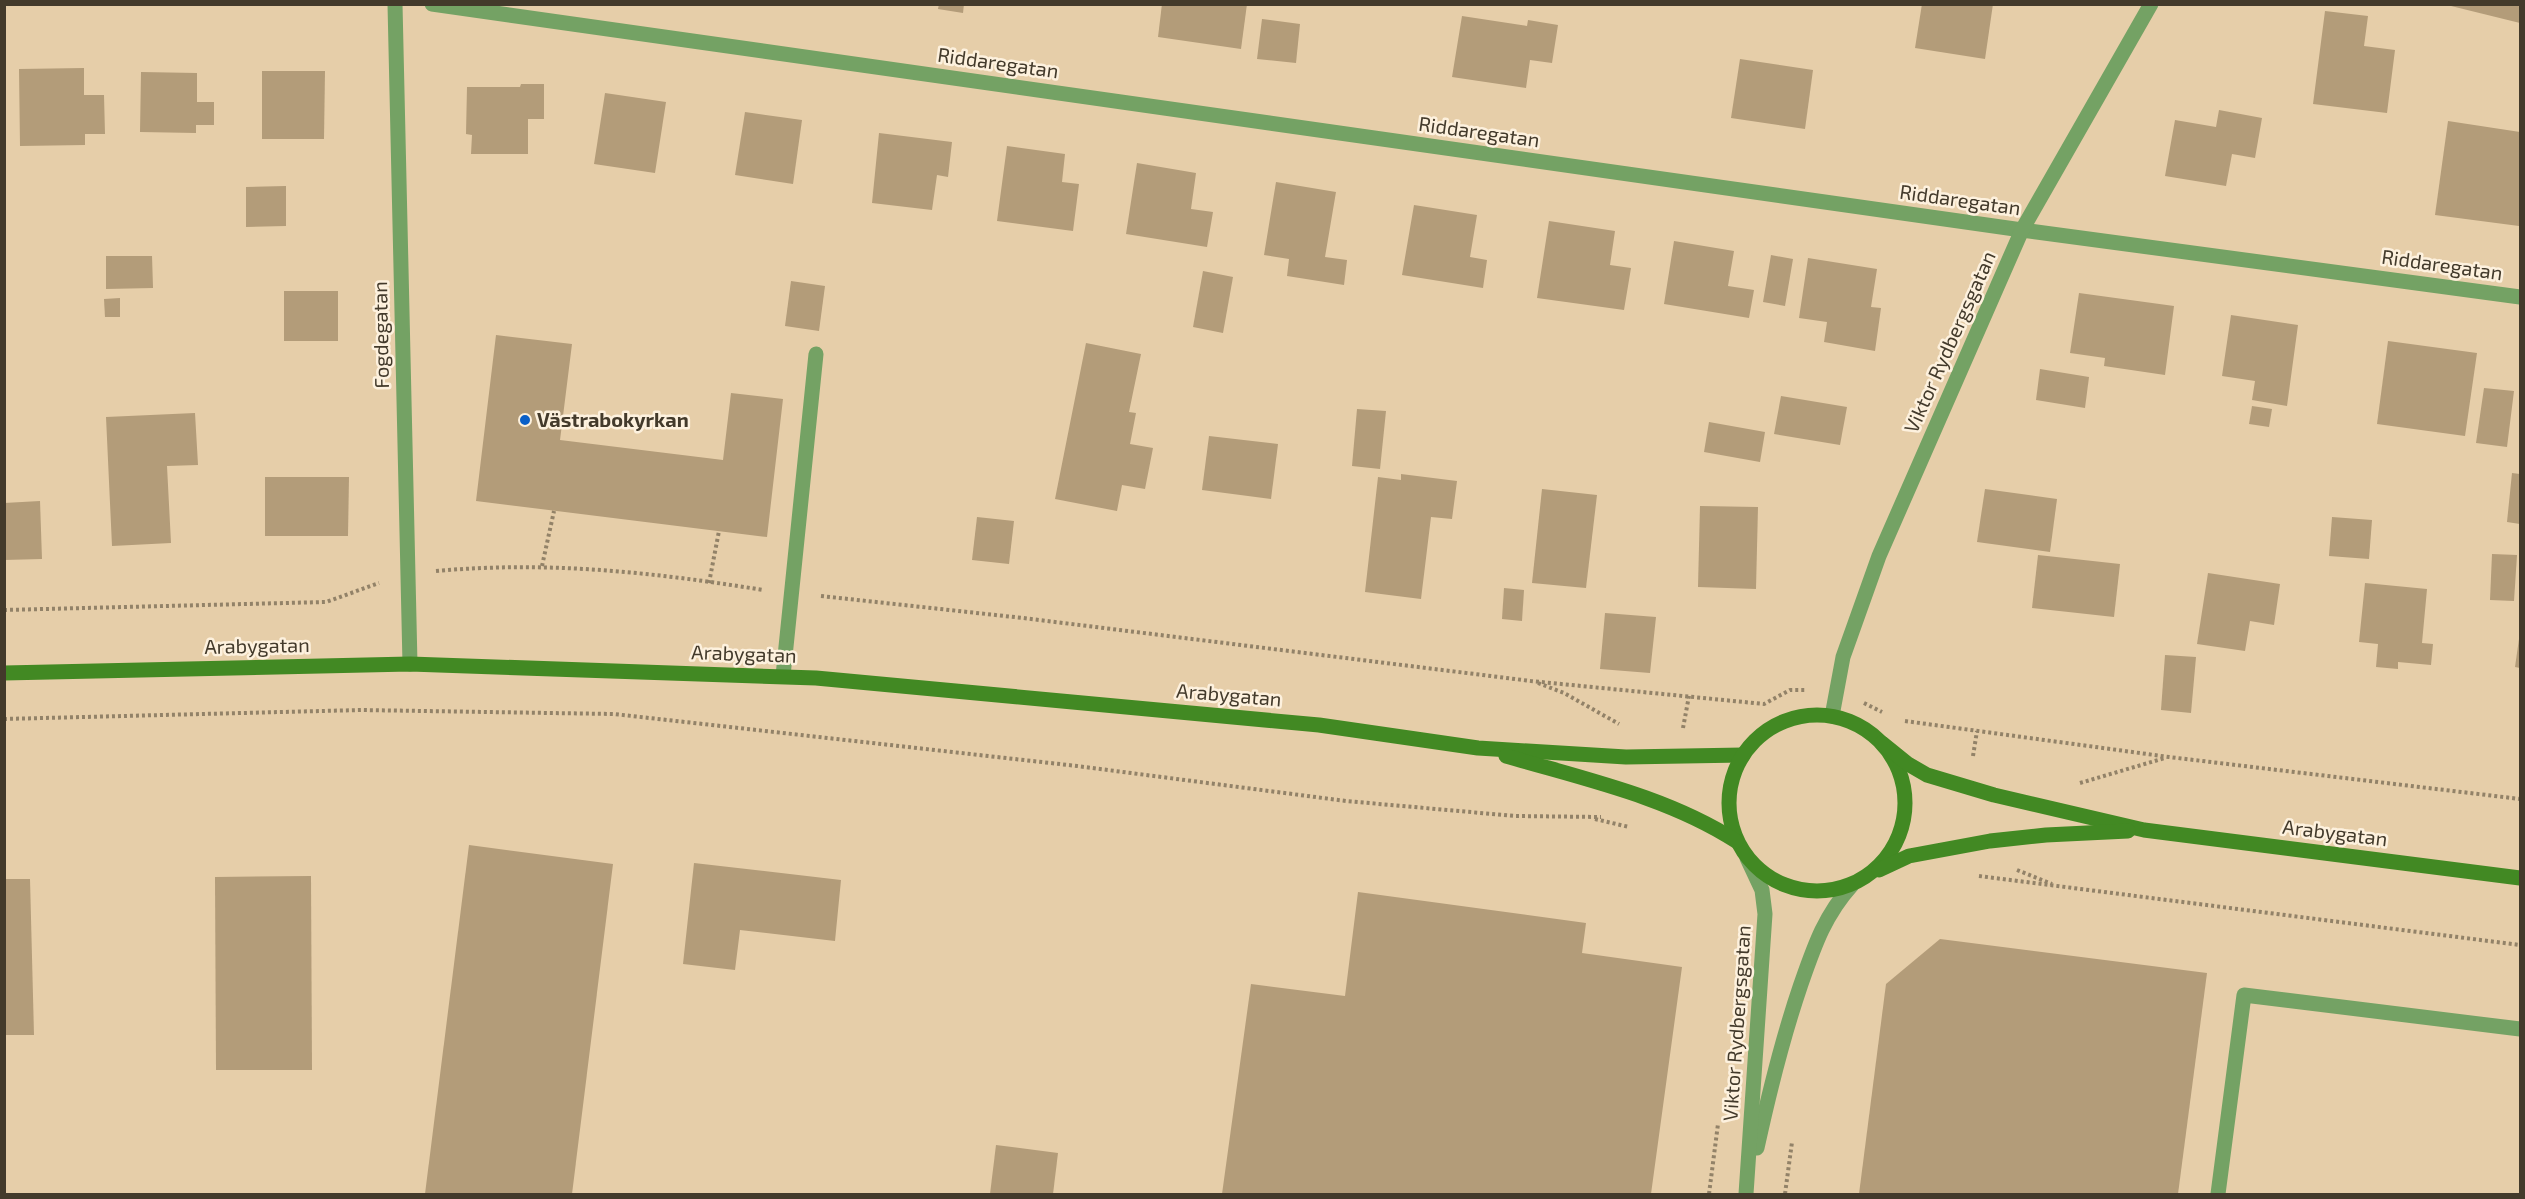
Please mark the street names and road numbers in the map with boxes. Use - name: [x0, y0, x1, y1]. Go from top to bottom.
- street label: Riddaregatan: [936, 42, 1060, 82]
- street label: Riddaregatan: [1417, 111, 1541, 151]
- street label: Riddaregatan: [1898, 179, 2022, 219]
- street label: Riddaregatan: [2380, 244, 2504, 284]
- street label: Viktor Rydbergsgatan: [1898, 247, 2000, 436]
- street label: Fogdegatan: [367, 281, 393, 389]
- street label: Arabygatan: [204, 632, 310, 658]
- street label: Arabygatan: [691, 639, 797, 667]
- street label: Arabygatan: [1175, 677, 1283, 711]
- street label: Arabygatan: [2281, 814, 2389, 850]
- street label: Viktor Rydbergsgatan: [1717, 924, 1755, 1122]

